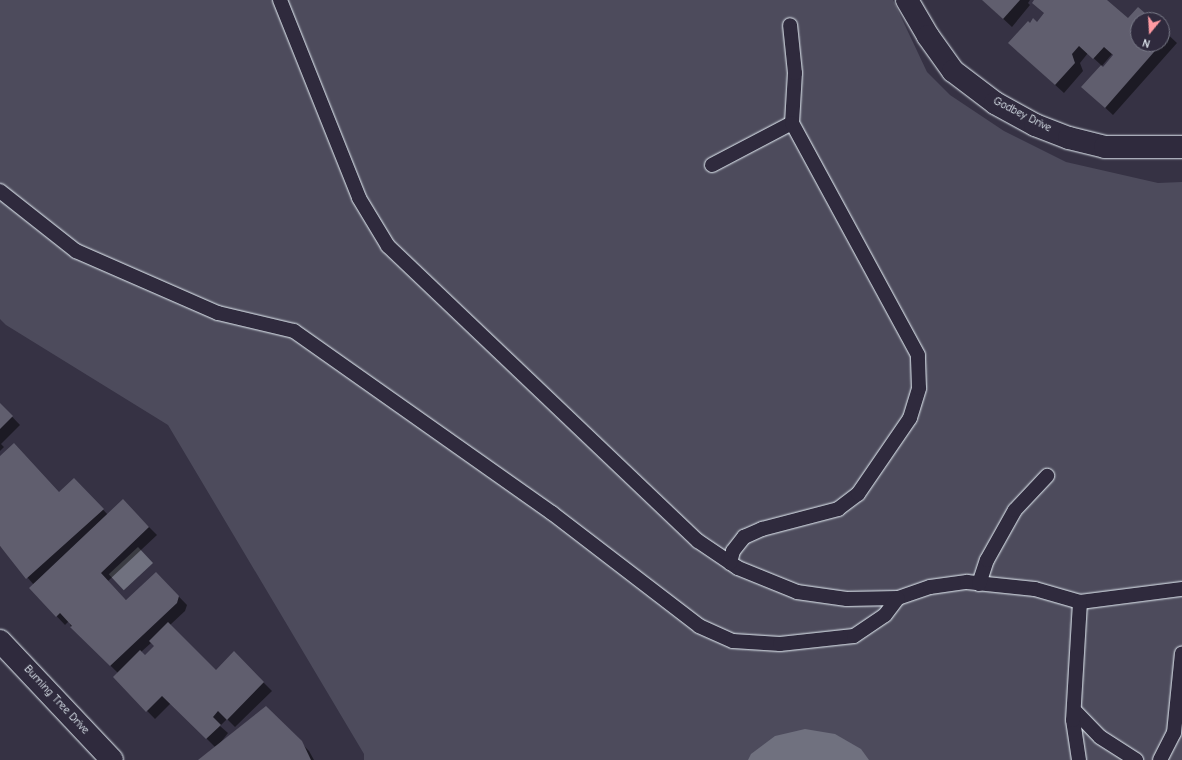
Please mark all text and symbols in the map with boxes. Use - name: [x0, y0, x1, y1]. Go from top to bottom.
- north arrow: [1130, 12, 1170, 52]
- text: N: [1141, 36, 1152, 50]
- street label: Godbey Drive: [991, 95, 1053, 135]
- street label: Burning Tree Drive: [21, 663, 91, 737]

